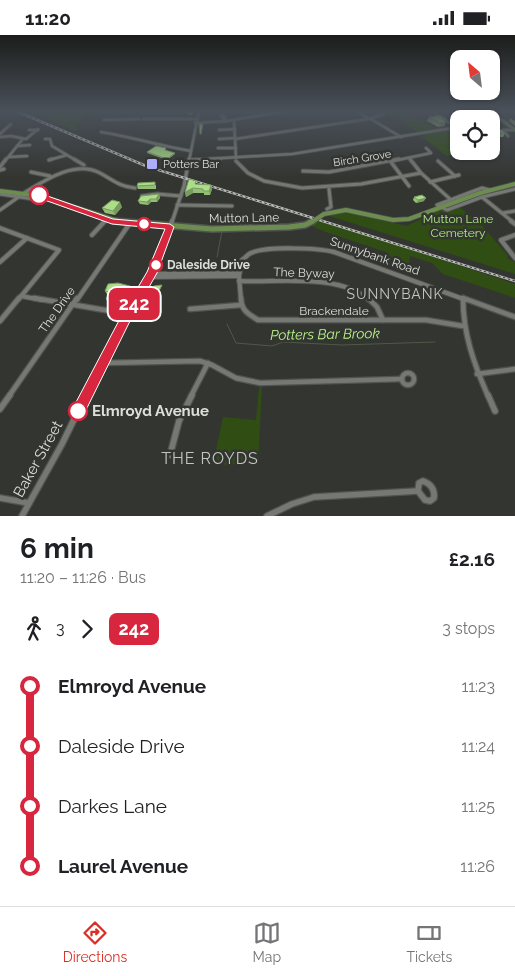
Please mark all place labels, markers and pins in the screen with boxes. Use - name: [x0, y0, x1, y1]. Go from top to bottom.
- marker: Potters Bar: [145, 157, 159, 171]
- place label: Potters Bar: [163, 158, 219, 171]
- unlabelled marker: [29, 185, 49, 205]
- unlabelled marker: [137, 217, 151, 231]
- marker: Daleside Drive: [149, 258, 163, 272]
- place label: Daleside Drive: [167, 258, 250, 272]
- marker: Elmroyd Avenue: [68, 401, 88, 421]
- place label: Elmroyd Avenue: [92, 402, 209, 420]

